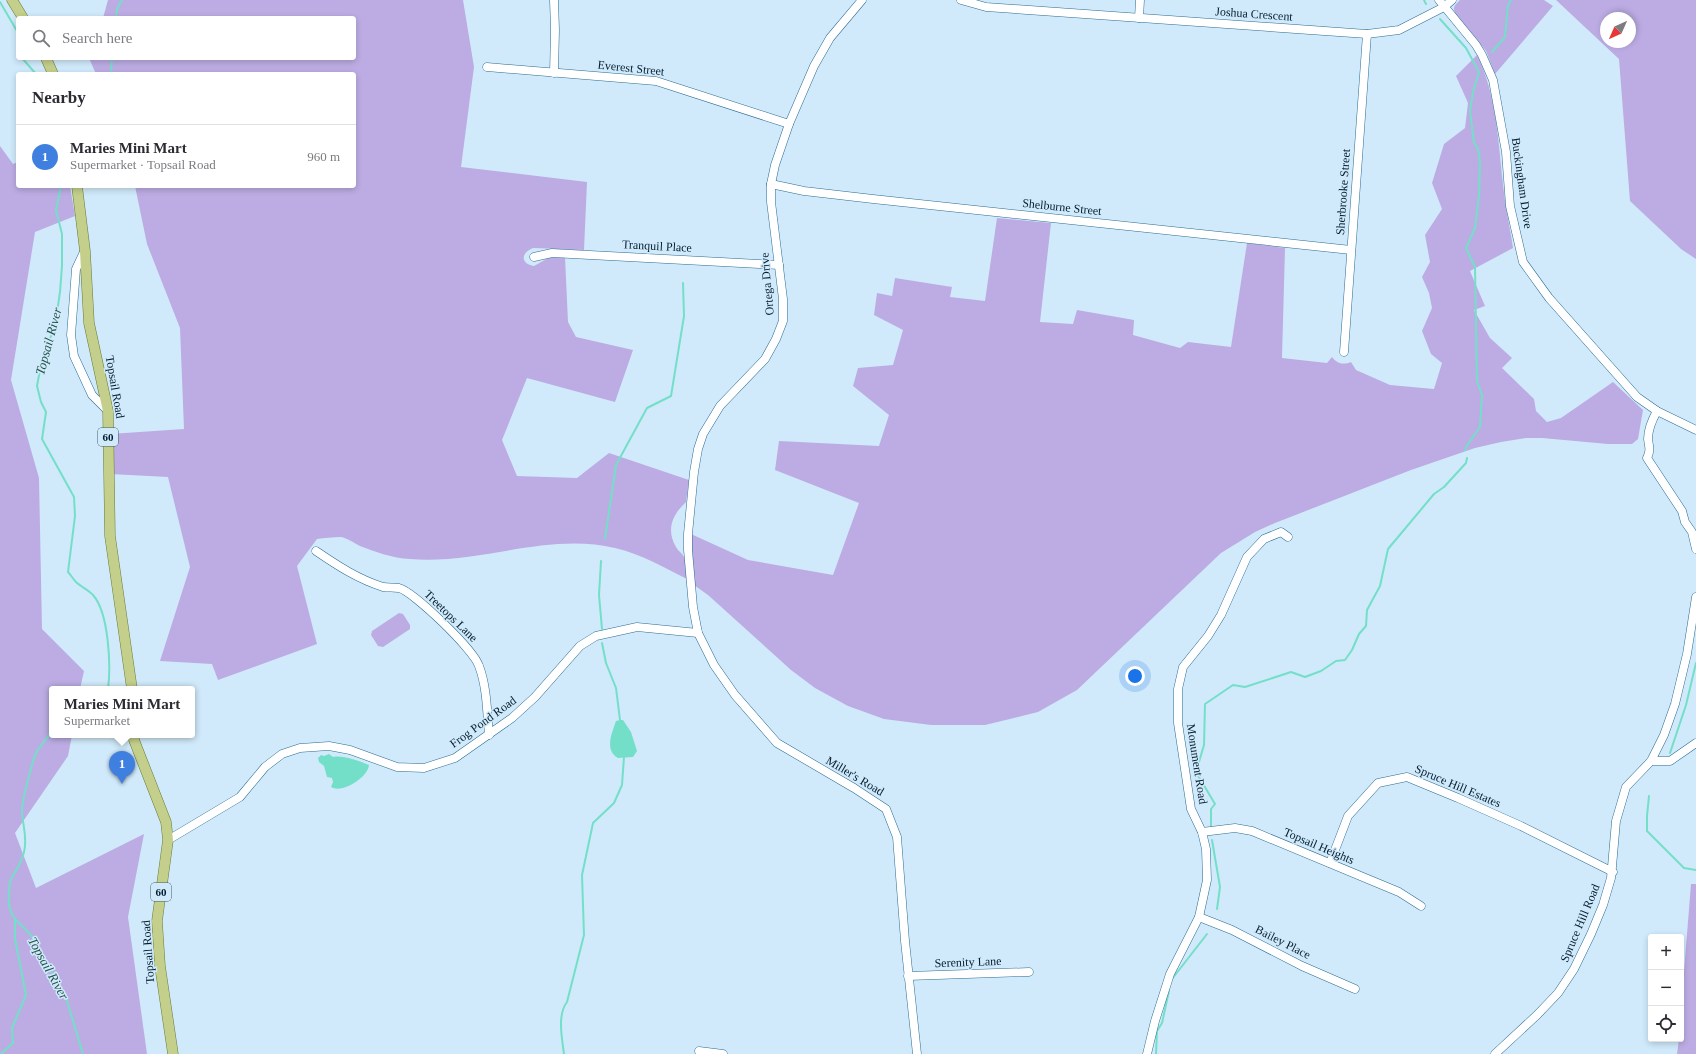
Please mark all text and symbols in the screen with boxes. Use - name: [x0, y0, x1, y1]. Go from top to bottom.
- street label: Joshua Crescent: [1215, 4, 1294, 24]
- north arrow: [1600, 12, 1636, 48]
- search box: [16, 16, 356, 60]
- icon: search: [30, 27, 52, 49]
- text: Search here: [62, 30, 132, 46]
- street label: Everest Street: [597, 58, 666, 79]
- text: Nearby: [32, 88, 86, 107]
- street label: Buckingham Drive: [1509, 137, 1535, 229]
- text: Maries Mini Mart: [70, 140, 187, 156]
- street label: Sherbrooke Street: [1333, 148, 1353, 236]
- text: 1: [42, 149, 48, 164]
- text: 960 m: [307, 149, 340, 164]
- text: Supermarket · Topsail Road: [70, 157, 216, 172]
- street label: Shelburne Street: [1022, 196, 1103, 218]
- street label: Tranquil Place: [622, 237, 692, 255]
- street label: Ortega Drive: [757, 252, 777, 316]
- water label: Topsail River: [32, 305, 65, 377]
- street label: Topsail Road: [103, 355, 127, 419]
- road number: 60: [98, 428, 118, 446]
- street label: Treetops Lane: [421, 587, 481, 645]
- your location: [1125, 666, 1145, 686]
- popup: [49, 686, 195, 738]
- street label: Frog Pond Road: [447, 693, 519, 751]
- text: Maries Mini Mart: [64, 696, 180, 712]
- text: Supermarket: [64, 713, 130, 728]
- street label: Monument Road: [1184, 723, 1210, 805]
- pin: 1: [109, 751, 135, 784]
- street label: Miller's Road: [823, 753, 887, 799]
- street label: Spruce Hill Estates: [1413, 762, 1503, 811]
- street label: Topsail Heights: [1282, 825, 1357, 867]
- street label: Spruce Hill Road: [1557, 882, 1603, 964]
- road number: 60: [151, 883, 171, 901]
- street label: Topsail Road: [139, 920, 157, 984]
- street label: Bailey Place: [1253, 922, 1313, 962]
- water label: Topsail River: [25, 934, 72, 1003]
- map controls: [1648, 934, 1684, 1042]
- button: +: [1648, 934, 1684, 970]
- street label: Serenity Lane: [934, 954, 1002, 970]
- button: −: [1648, 970, 1684, 1006]
- button: locate: [1648, 1006, 1684, 1042]

